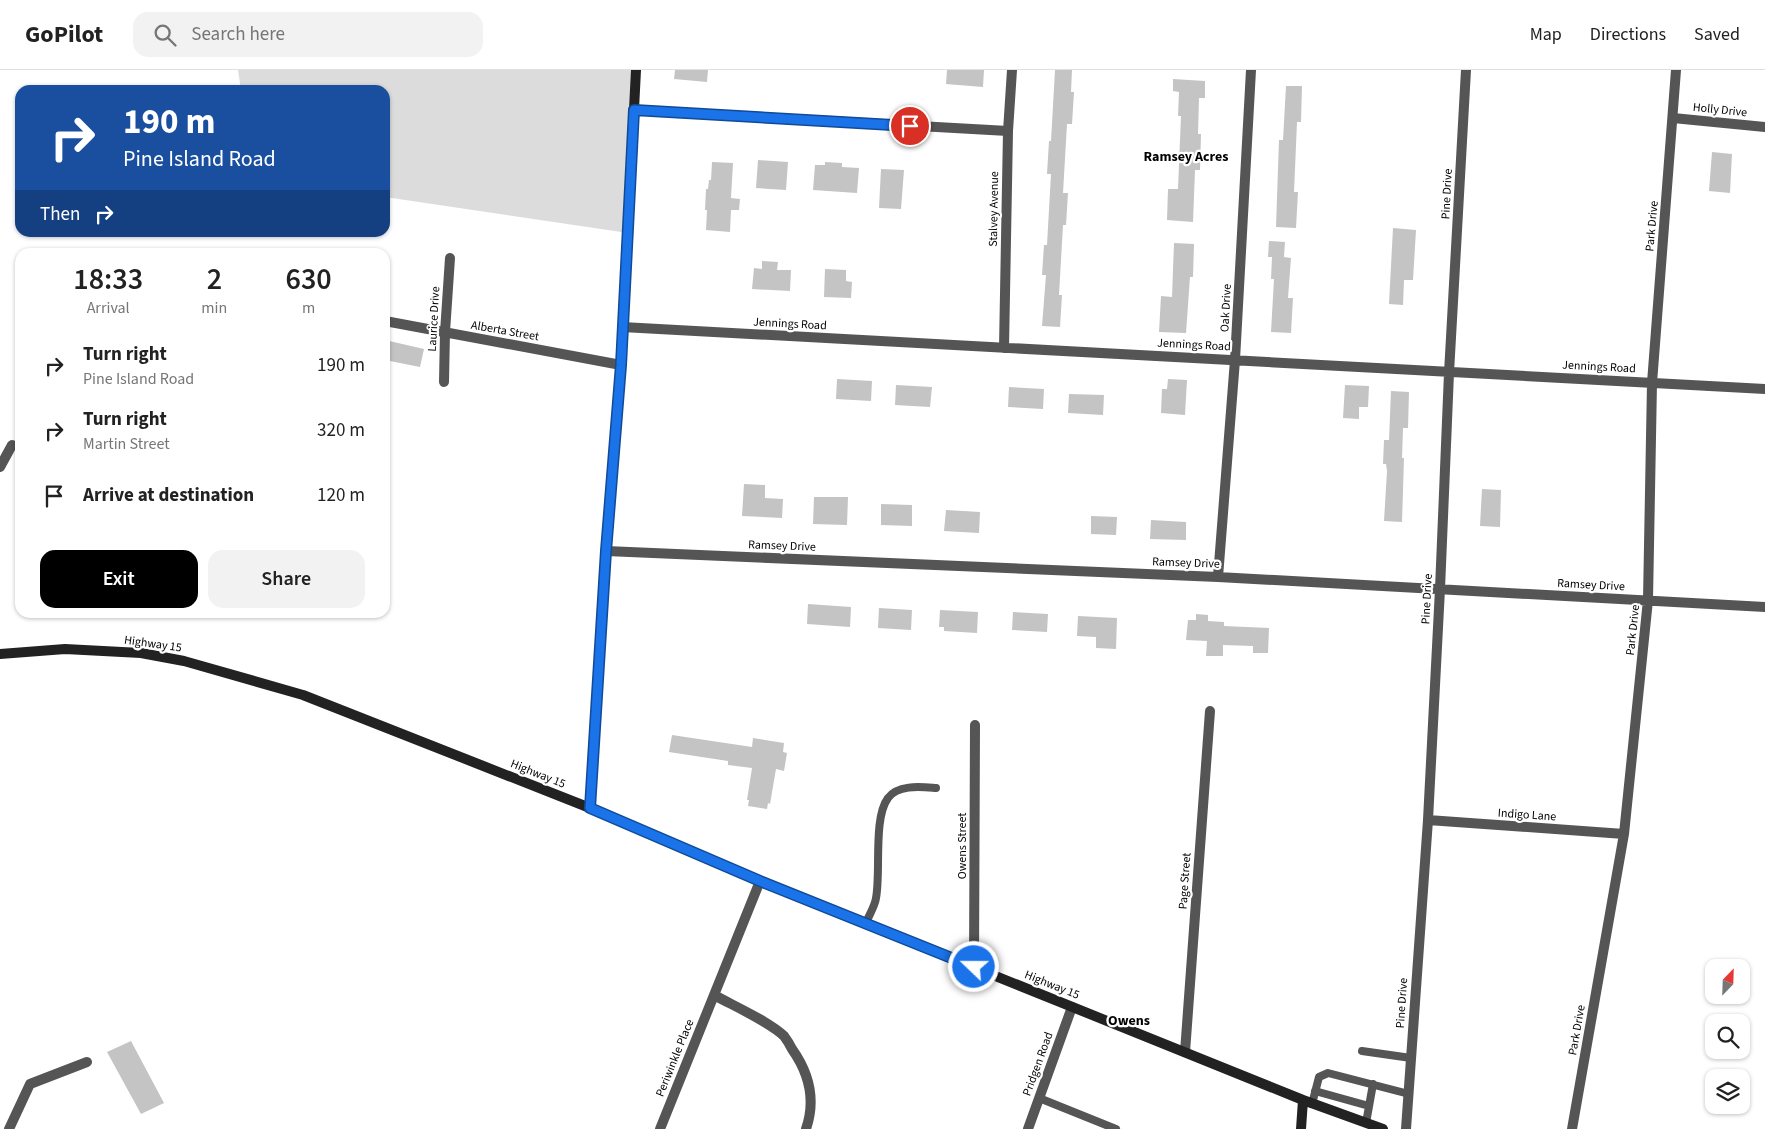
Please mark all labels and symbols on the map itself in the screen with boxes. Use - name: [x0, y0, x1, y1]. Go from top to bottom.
- street label: Holly Drive: [1692, 99, 1748, 121]
- pin: [889, 105, 931, 147]
- district label: Ramsey Acres: [1144, 147, 1228, 167]
- street label: Pine Drive: [1437, 168, 1457, 220]
- street label: Stalvey Avenue: [985, 171, 1003, 247]
- street label: Park Drive: [1641, 200, 1663, 252]
- street label: Oak Drive: [1216, 283, 1236, 333]
- street label: Laurice Drive: [424, 286, 444, 352]
- street label: Jennings Road: [753, 314, 827, 334]
- street label: Alberta Street: [470, 317, 540, 345]
- street label: Jennings Road: [1157, 335, 1231, 355]
- street label: Jennings Road: [1562, 357, 1636, 377]
- street label: Ramsey Drive: [748, 536, 816, 556]
- street label: Ramsey Drive: [1152, 553, 1220, 573]
- street label: Pine Drive: [1417, 573, 1437, 625]
- street label: Ramsey Drive: [1557, 575, 1625, 595]
- street label: Park Drive: [1622, 604, 1644, 656]
- street label: Highway 15: [123, 632, 183, 656]
- street label: Highway 15: [508, 755, 568, 793]
- street label: Indigo Lane: [1497, 804, 1557, 826]
- street label: Owens Street: [954, 813, 971, 879]
- street label: Page Street: [1175, 852, 1195, 910]
- position arrow: [947, 940, 999, 992]
- north arrow: [1705, 959, 1750, 1004]
- street label: Highway 15: [1022, 966, 1082, 1004]
- street label: Pine Drive: [1392, 977, 1412, 1029]
- street label: Park Drive: [1564, 1003, 1590, 1057]
- district label: Owens: [1108, 1011, 1150, 1031]
- street label: Periwinkle Place: [652, 1017, 698, 1099]
- street label: Pridgen Road: [1019, 1030, 1057, 1098]

